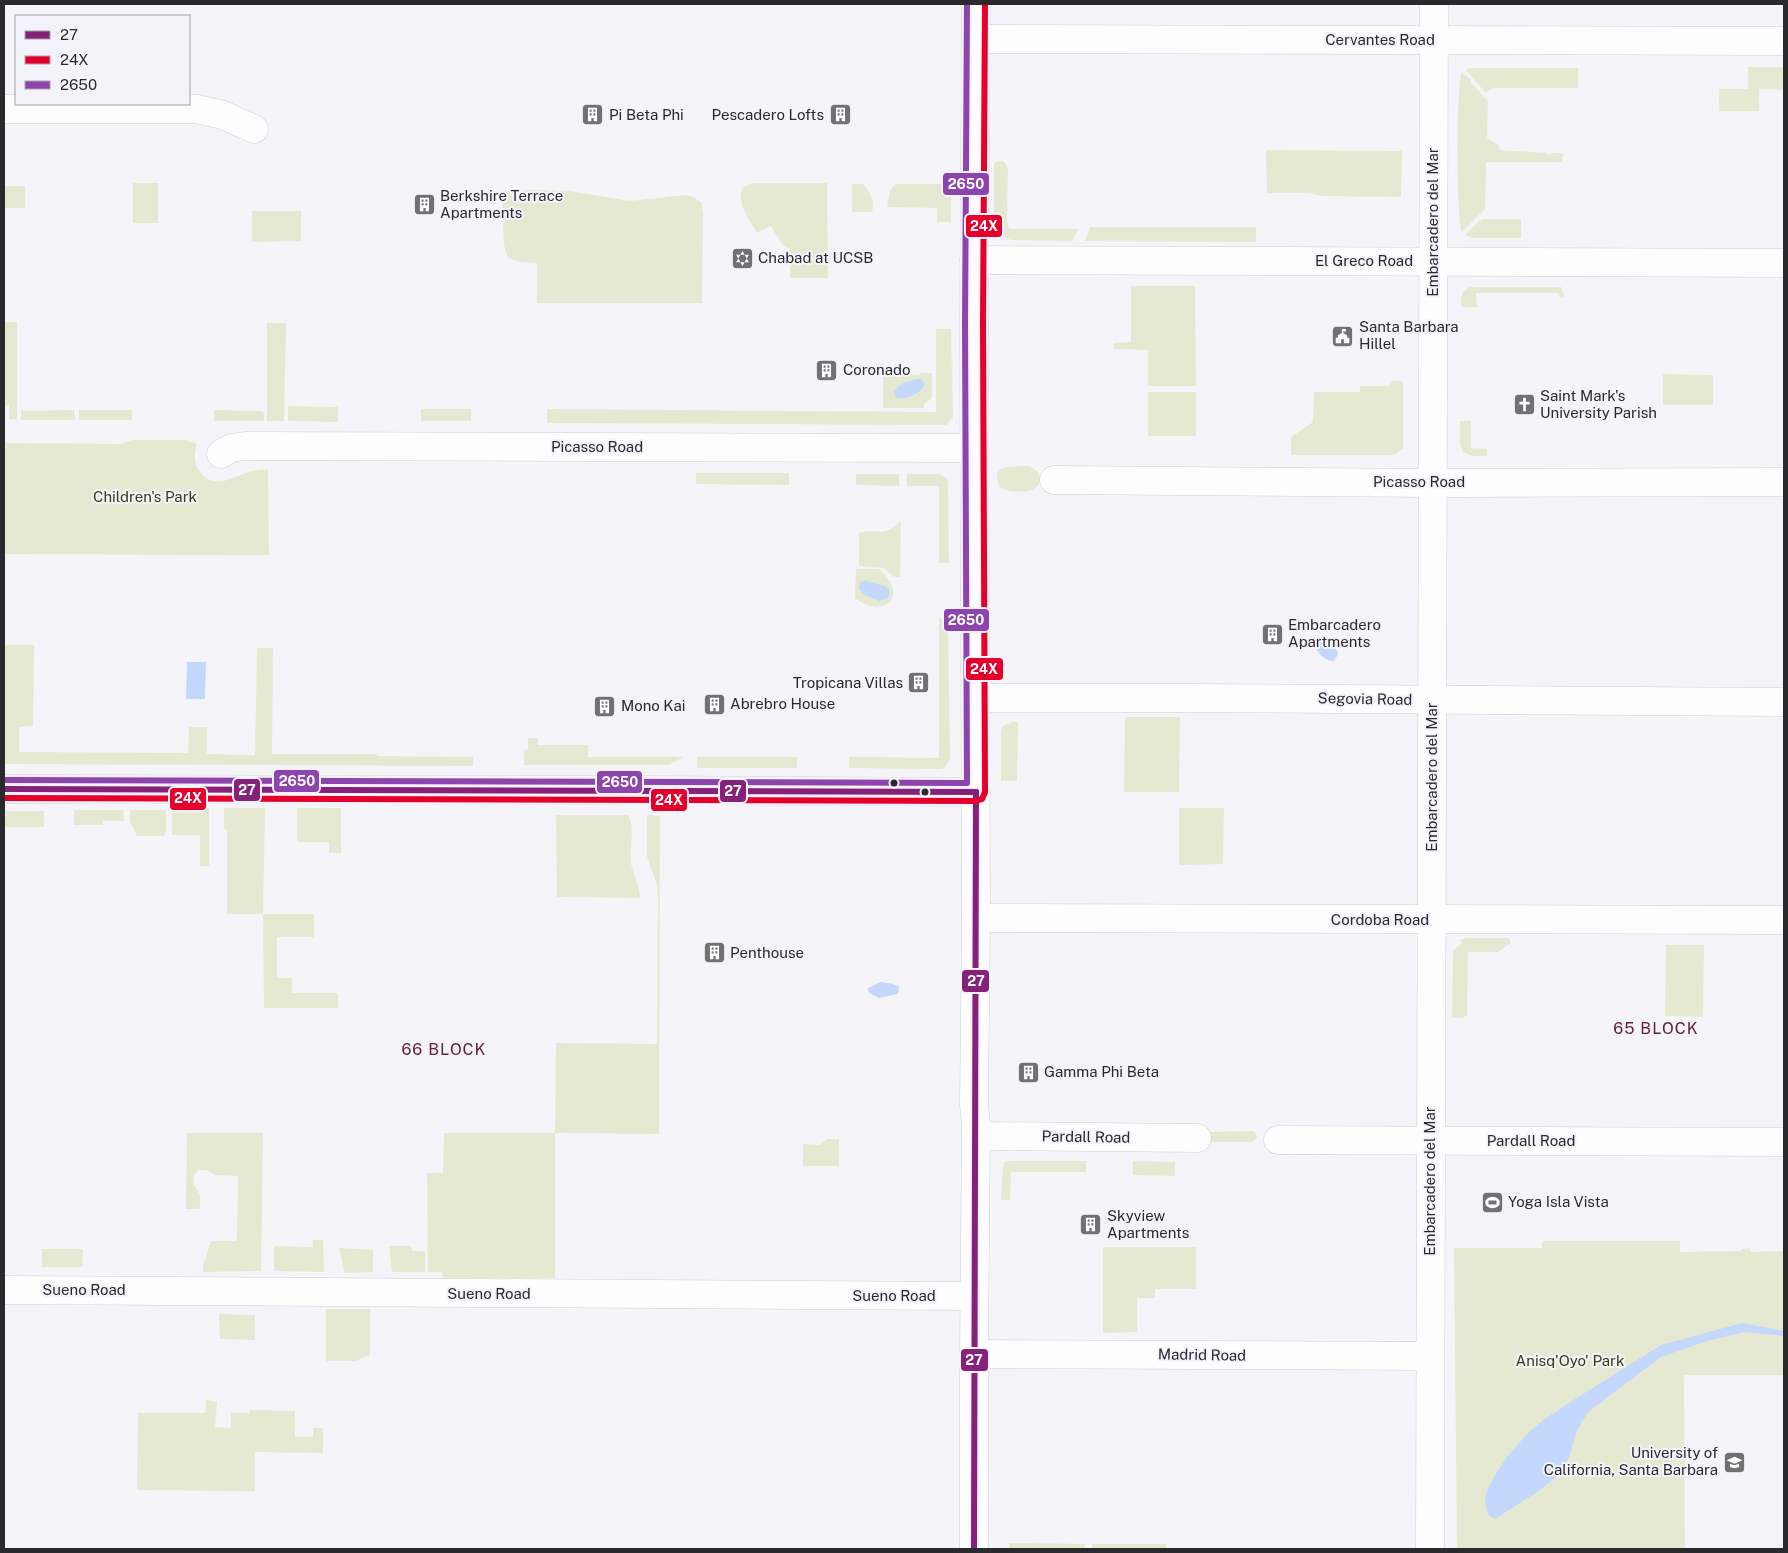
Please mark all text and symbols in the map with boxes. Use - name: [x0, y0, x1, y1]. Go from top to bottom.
- legend: [15, 15, 190, 105]
- text: 27: [60, 26, 78, 43]
- street label: Cervantes Road: [1325, 31, 1435, 48]
- text: 24X: [60, 51, 89, 68]
- text: 2650: [60, 76, 97, 93]
- building icon: Pi Beta Phi: [581, 103, 605, 127]
- building icon: Pescadero Lofts: [828, 103, 852, 127]
- place label: Pi Beta Phi: [609, 106, 684, 123]
- place label: Pescadero Lofts: [712, 106, 824, 123]
- street label: Embarcadero del Mar: [1424, 147, 1441, 297]
- line badge: 2650: [942, 172, 990, 196]
- text: 2650: [948, 176, 984, 192]
- place label: Berkshire Terrace Apartments: [440, 187, 563, 221]
- building icon: Berkshire Terrace Apartments: [412, 193, 436, 217]
- line badge: 24X: [965, 214, 1003, 238]
- text: 24X: [970, 218, 998, 234]
- synagogue icon: Chabad at UCSB: [730, 246, 754, 270]
- place label: Chabad at UCSB: [758, 249, 873, 266]
- street label: El Greco Road: [1315, 252, 1413, 269]
- place label: Santa Barbara Hillel: [1359, 318, 1459, 352]
- public building icon: Santa Barbara Hillel: [1331, 324, 1355, 348]
- building icon: Coronado: [815, 358, 839, 382]
- place label: Coronado: [843, 361, 910, 378]
- place label: Saint Mark's University Parish: [1540, 387, 1657, 421]
- church icon: Saint Mark's University Parish: [1512, 393, 1536, 417]
- street label: Picasso Road: [551, 438, 643, 455]
- street label: Picasso Road: [1373, 473, 1465, 490]
- park label: Children's Park: [93, 488, 197, 505]
- line badge: 2650: [943, 608, 990, 632]
- text: 2650: [948, 612, 984, 628]
- place label: Embarcadero Apartments: [1288, 616, 1381, 650]
- building icon: Embarcadero Apartments: [1260, 622, 1284, 646]
- line badge: 24X: [965, 657, 1004, 681]
- text: 24X: [970, 661, 998, 677]
- building icon: Tropicana Villas: [907, 671, 931, 695]
- place label: Tropicana Villas: [793, 674, 903, 691]
- street label: Segovia Road: [1318, 689, 1412, 708]
- building icon: Abrebro House: [702, 692, 726, 716]
- building icon: Mono Kai: [593, 694, 617, 718]
- place label: Abrebro House: [730, 695, 835, 712]
- place label: Mono Kai: [621, 697, 685, 714]
- street label: Embarcadero del Mar: [1423, 702, 1440, 852]
- line badge: 2650: [273, 769, 320, 793]
- line badge: 2650: [596, 770, 643, 794]
- text: 2650: [279, 773, 315, 789]
- text: 2650: [602, 774, 638, 790]
- line badge: 27: [233, 778, 261, 802]
- unlabelled marker: [889, 778, 899, 788]
- line badge: 27: [719, 779, 747, 803]
- text: 27: [238, 782, 256, 798]
- text: 27: [724, 783, 742, 799]
- line badge: 24X: [169, 787, 207, 811]
- unlabelled marker: [920, 787, 930, 797]
- line badge: 24X: [650, 788, 688, 812]
- text: 24X: [174, 790, 202, 806]
- text: 24X: [655, 792, 683, 808]
- street label: Cordoba Road: [1331, 911, 1429, 928]
- building icon: Penthouse: [702, 941, 726, 965]
- place label: Penthouse: [730, 944, 804, 961]
- line badge: 27: [961, 969, 990, 993]
- text: 27: [967, 973, 985, 989]
- district label: 65 BLOCK: [1613, 1019, 1699, 1038]
- district label: 66 BLOCK: [401, 1040, 487, 1059]
- building icon: Gamma Phi Beta: [1016, 1060, 1040, 1084]
- place label: Gamma Phi Beta: [1044, 1063, 1159, 1080]
- street label: Embarcadero del Mar: [1421, 1106, 1438, 1256]
- street label: Pardall Road: [1042, 1127, 1131, 1146]
- street label: Pardall Road: [1487, 1132, 1575, 1149]
- sports icon: Yoga Isla Vista: [1480, 1190, 1504, 1214]
- place label: Yoga Isla Vista: [1508, 1193, 1609, 1210]
- place label: Skyview Apartments: [1107, 1207, 1189, 1241]
- building icon: Skyview Apartments: [1079, 1213, 1103, 1237]
- street label: Sueno Road: [42, 1281, 126, 1298]
- street label: Sueno Road: [447, 1285, 531, 1302]
- street label: Sueno Road: [852, 1287, 936, 1304]
- street label: Madrid Road: [1158, 1345, 1246, 1364]
- line badge: 27: [960, 1348, 989, 1372]
- text: 27: [965, 1352, 983, 1368]
- park label: Anisq'Oyo' Park: [1516, 1352, 1624, 1369]
- place label: University of California, Santa Barbara: [1544, 1444, 1718, 1478]
- school or university icon: University of California, Santa Barbara: [1722, 1450, 1746, 1474]

